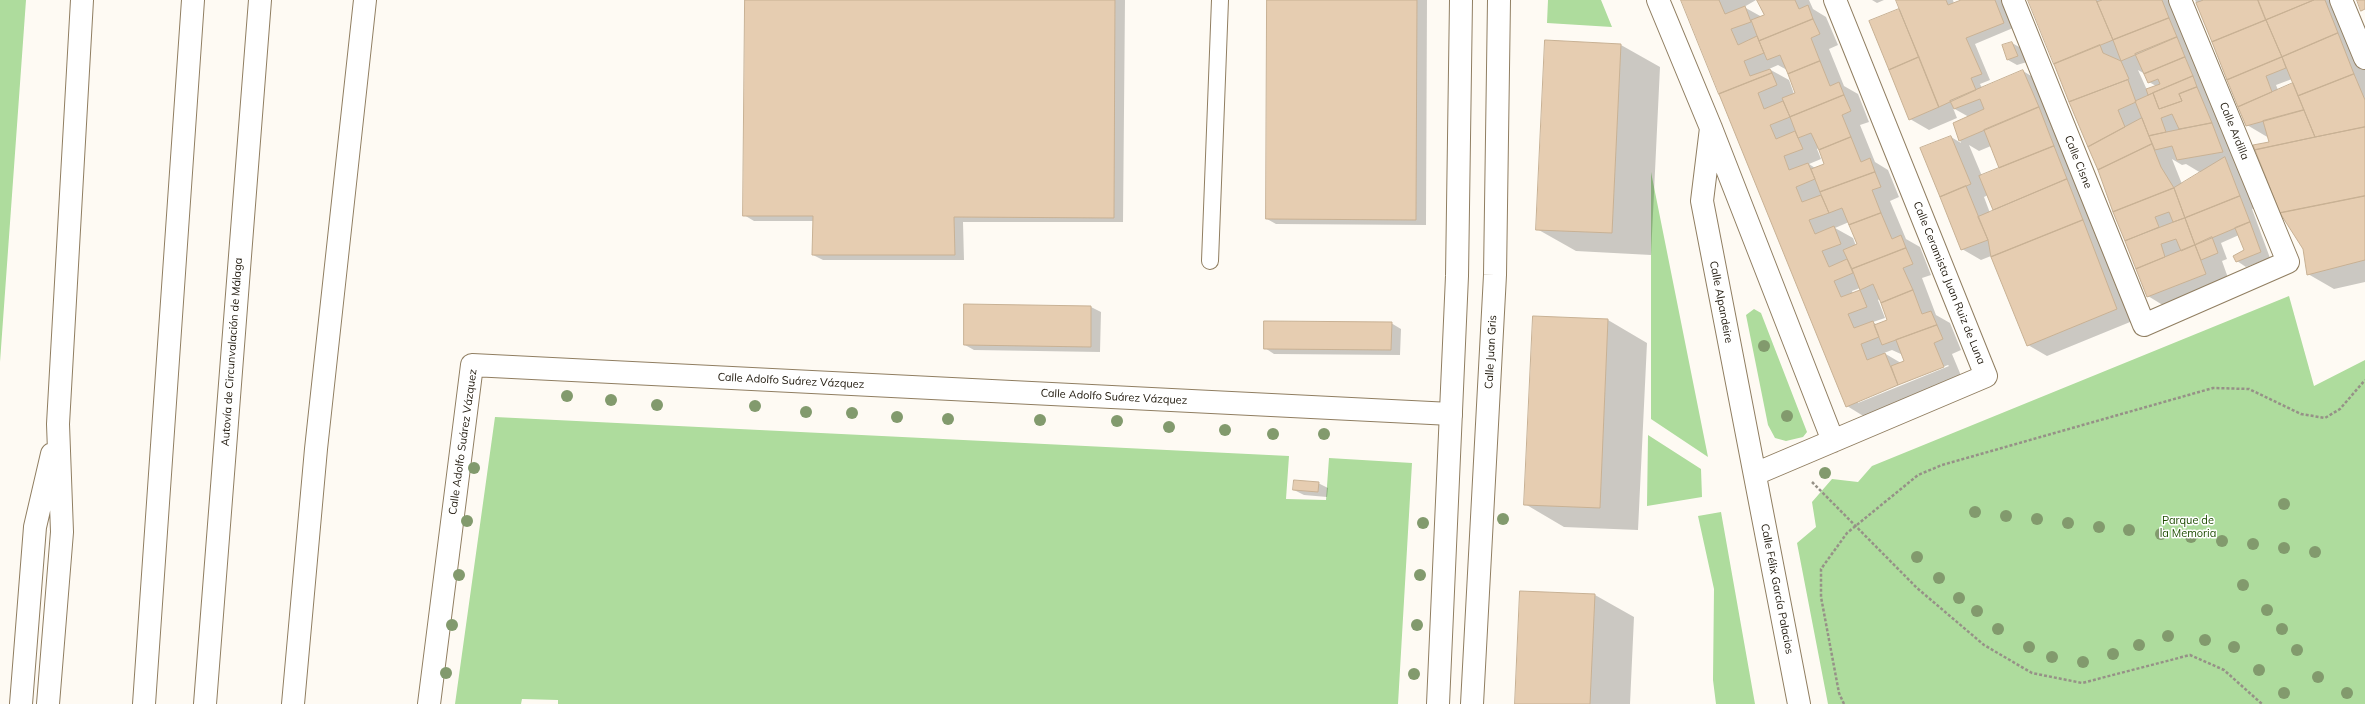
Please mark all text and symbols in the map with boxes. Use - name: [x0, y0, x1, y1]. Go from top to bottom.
- street label: Calle Ardilla: [2216, 100, 2252, 162]
- street label: Calle Cisne: [2061, 134, 2095, 190]
- street label: Calle Ceramista Juan Ruiz de Luna: [1910, 200, 1988, 366]
- street label: Autovía de Circunvalación de Málaga: [219, 257, 245, 447]
- street label: Calle Alpandeire: [1707, 260, 1735, 344]
- street label: Calle Juan Gris: [1482, 315, 1500, 389]
- street label: Calle Adolfo Suárez Vázquez: [446, 368, 480, 516]
- street label: Calle Adolfo Suárez Vázquez: [717, 371, 865, 391]
- street label: Calle Adolfo Suárez Vázquez: [1040, 387, 1188, 407]
- park label: Parque de la Memoria: [2160, 514, 2216, 540]
- street label: Calle Félix García Palacios: [1758, 523, 1796, 655]

